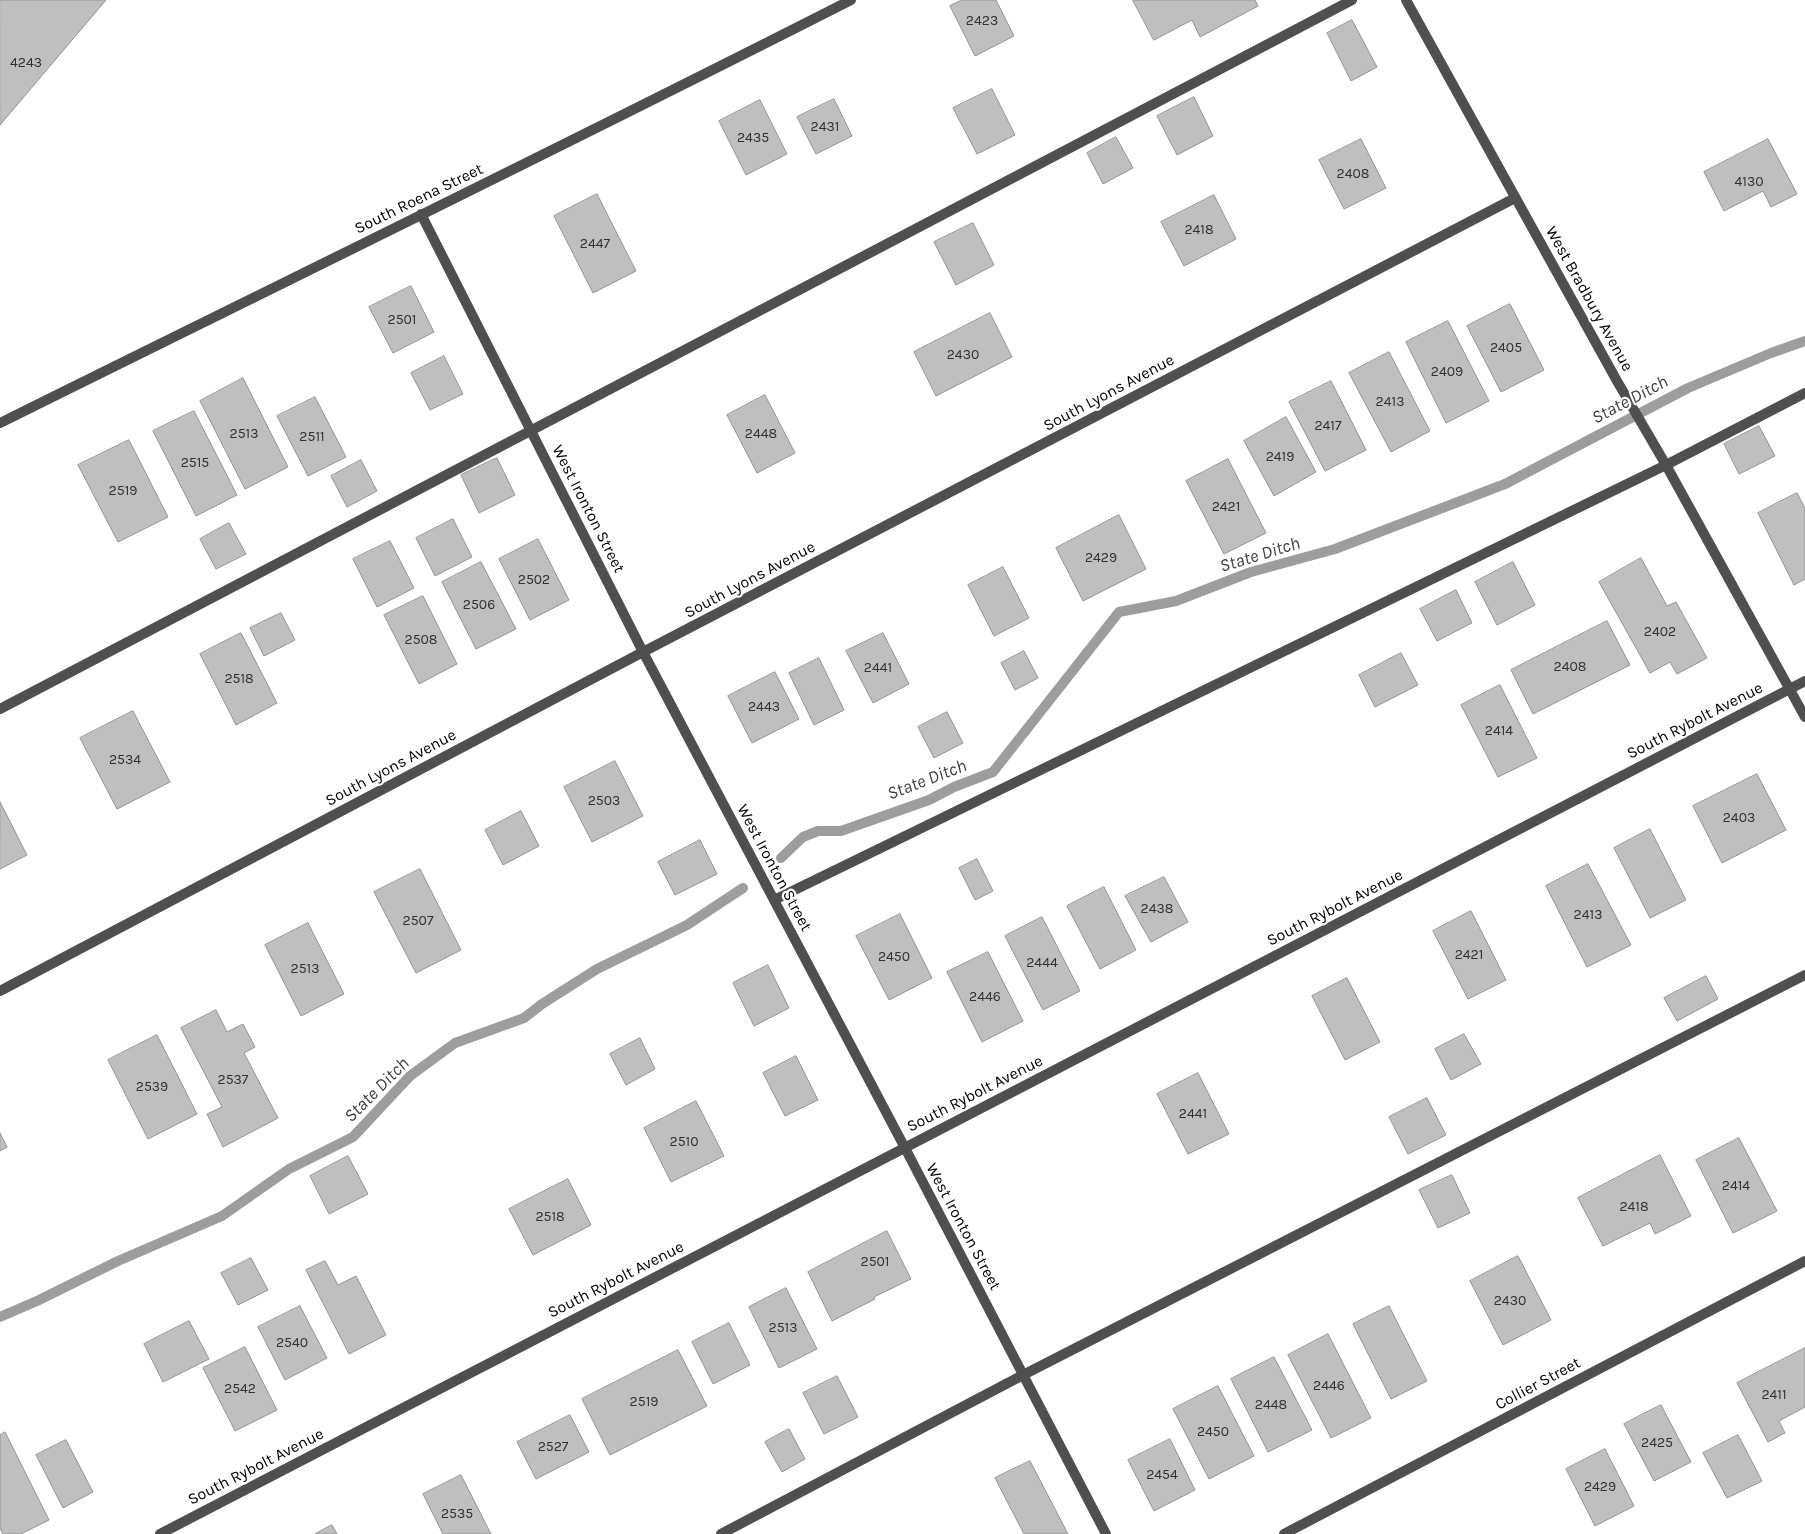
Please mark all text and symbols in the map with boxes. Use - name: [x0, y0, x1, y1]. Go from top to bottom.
- house number: 2423: [966, 13, 998, 29]
- house number: 4243: [10, 55, 42, 71]
- house number: 2431: [811, 119, 839, 135]
- house number: 2435: [737, 130, 769, 146]
- street label: South Roena Street: [352, 160, 486, 238]
- house number: 2408: [1337, 166, 1369, 182]
- house number: 4130: [1734, 174, 1764, 190]
- house number: 2418: [1184, 222, 1214, 238]
- street label: West Bradbury Avenue: [1541, 223, 1637, 375]
- house number: 2447: [580, 236, 610, 252]
- house number: 2501: [388, 312, 416, 328]
- house number: 2405: [1490, 340, 1522, 356]
- house number: 2430: [947, 347, 979, 363]
- street label: South Lyons Avenue: [1040, 350, 1178, 436]
- house number: 2409: [1431, 364, 1463, 380]
- water label: State Ditch: [1588, 371, 1672, 429]
- house number: 2413: [1376, 394, 1404, 410]
- house number: 2417: [1314, 418, 1342, 434]
- house number: 2513: [230, 426, 258, 442]
- house number: 2448: [745, 426, 777, 442]
- house number: 2511: [299, 429, 325, 445]
- street label: West Ironton Street: [547, 442, 629, 576]
- house number: 2419: [1266, 449, 1294, 465]
- house number: 2515: [181, 455, 209, 471]
- house number: 2519: [109, 483, 137, 499]
- house number: 2421: [1212, 499, 1240, 515]
- water label: State Ditch: [1217, 533, 1303, 577]
- street label: South Lyons Avenue: [681, 537, 819, 623]
- house number: 2429: [1085, 550, 1117, 566]
- house number: 2502: [518, 572, 550, 588]
- house number: 2506: [463, 597, 495, 613]
- house number: 2402: [1644, 624, 1676, 640]
- house number: 2508: [405, 632, 437, 648]
- house number: 2408: [1554, 659, 1586, 675]
- house number: 2441: [864, 660, 892, 676]
- house number: 2518: [224, 671, 254, 687]
- street label: South Rybolt Avenue: [1624, 678, 1766, 764]
- house number: 2443: [748, 699, 780, 715]
- house number: 2414: [1485, 723, 1513, 739]
- street label: South Lyons Avenue: [322, 725, 460, 811]
- house number: 2534: [109, 752, 141, 768]
- water label: State Ditch: [884, 755, 970, 805]
- house number: 2503: [588, 793, 620, 809]
- street label: West Ironton Street: [732, 801, 816, 935]
- house number: 2403: [1723, 810, 1755, 826]
- street label: South Rybolt Avenue: [1264, 865, 1406, 951]
- house number: 2438: [1141, 901, 1173, 917]
- house number: 2413: [1574, 907, 1602, 923]
- house number: 2507: [403, 913, 433, 929]
- house number: 2421: [1455, 947, 1483, 963]
- house number: 2450: [878, 949, 910, 965]
- house number: 2444: [1026, 955, 1058, 971]
- house number: 2513: [291, 961, 319, 977]
- house number: 2446: [969, 989, 1001, 1005]
- street label: South Rybolt Avenue: [904, 1051, 1046, 1137]
- water label: State Ditch: [340, 1053, 414, 1127]
- house number: 2537: [218, 1072, 248, 1088]
- house number: 2539: [136, 1079, 168, 1095]
- house number: 2441: [1179, 1106, 1207, 1122]
- house number: 2510: [670, 1134, 698, 1150]
- street label: West Ironton Street: [921, 1160, 1005, 1294]
- house number: 2414: [1722, 1178, 1750, 1194]
- house number: 2418: [1619, 1199, 1649, 1215]
- house number: 2518: [535, 1209, 565, 1225]
- street label: South Rybolt Avenue: [545, 1237, 687, 1323]
- house number: 2501: [861, 1254, 889, 1270]
- house number: 2430: [1494, 1293, 1526, 1309]
- house number: 2513: [769, 1320, 797, 1336]
- house number: 2540: [276, 1335, 308, 1351]
- street label: Collier Street: [1492, 1353, 1584, 1415]
- house number: 2446: [1313, 1378, 1345, 1394]
- house number: 2542: [224, 1381, 256, 1397]
- house number: 2411: [1761, 1387, 1787, 1403]
- house number: 2519: [630, 1394, 658, 1410]
- house number: 2448: [1255, 1397, 1287, 1413]
- street label: South Rybolt Avenue: [185, 1424, 327, 1510]
- house number: 2450: [1197, 1424, 1229, 1440]
- house number: 2425: [1641, 1435, 1673, 1451]
- house number: 2527: [538, 1439, 568, 1455]
- house number: 2454: [1146, 1467, 1178, 1483]
- house number: 2429: [1584, 1479, 1616, 1495]
- house number: 2535: [441, 1506, 473, 1522]

